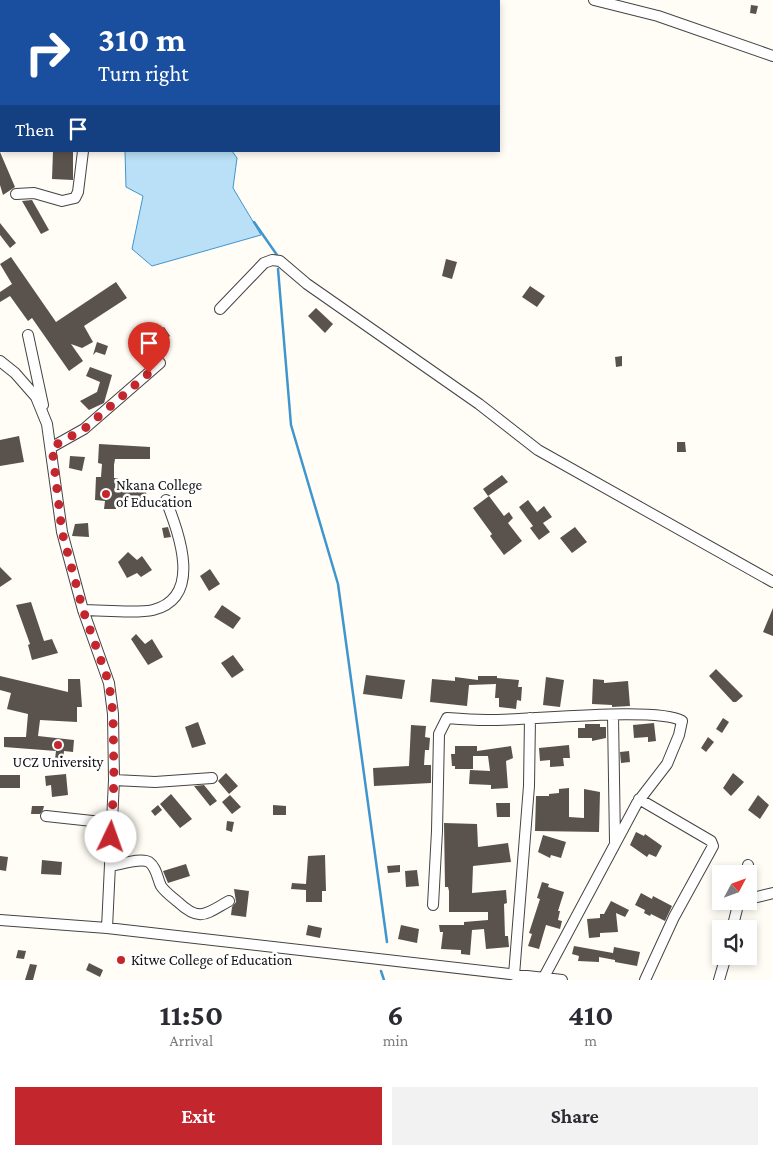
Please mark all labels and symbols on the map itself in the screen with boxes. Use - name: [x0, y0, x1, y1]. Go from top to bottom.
- pin: [128, 322, 170, 373]
- place label: Nkana College of Education: [116, 477, 203, 510]
- marker: Nkana College of Education: [100, 488, 112, 500]
- marker: UCZ University: [52, 739, 64, 751]
- place label: UCZ University: [12, 754, 104, 771]
- position arrow: [84, 810, 136, 862]
- north arrow: [712, 865, 758, 910]
- place label: Kitwe College of Education: [131, 952, 292, 969]
- marker: Kitwe College of Education: [115, 954, 127, 966]

